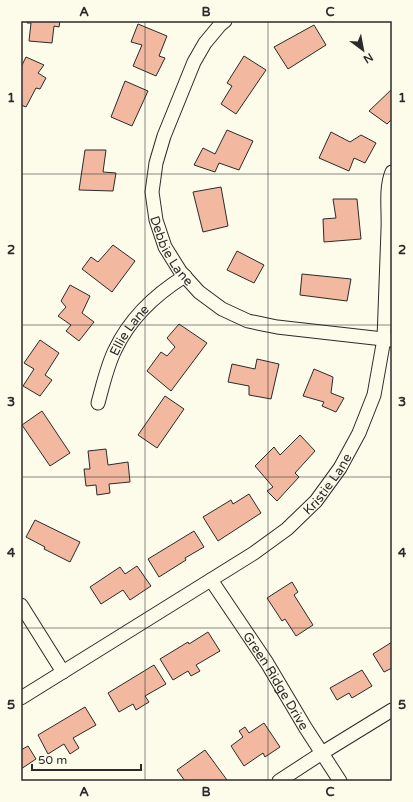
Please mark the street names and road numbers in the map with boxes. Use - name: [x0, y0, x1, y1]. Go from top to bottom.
- street label: Debbie Lane: [146, 214, 196, 289]
- street label: Ellie Lane: [106, 302, 152, 359]
- street label: Kristie Lane: [300, 451, 355, 518]
- street label: Green Ridge Drive: [239, 629, 312, 733]

